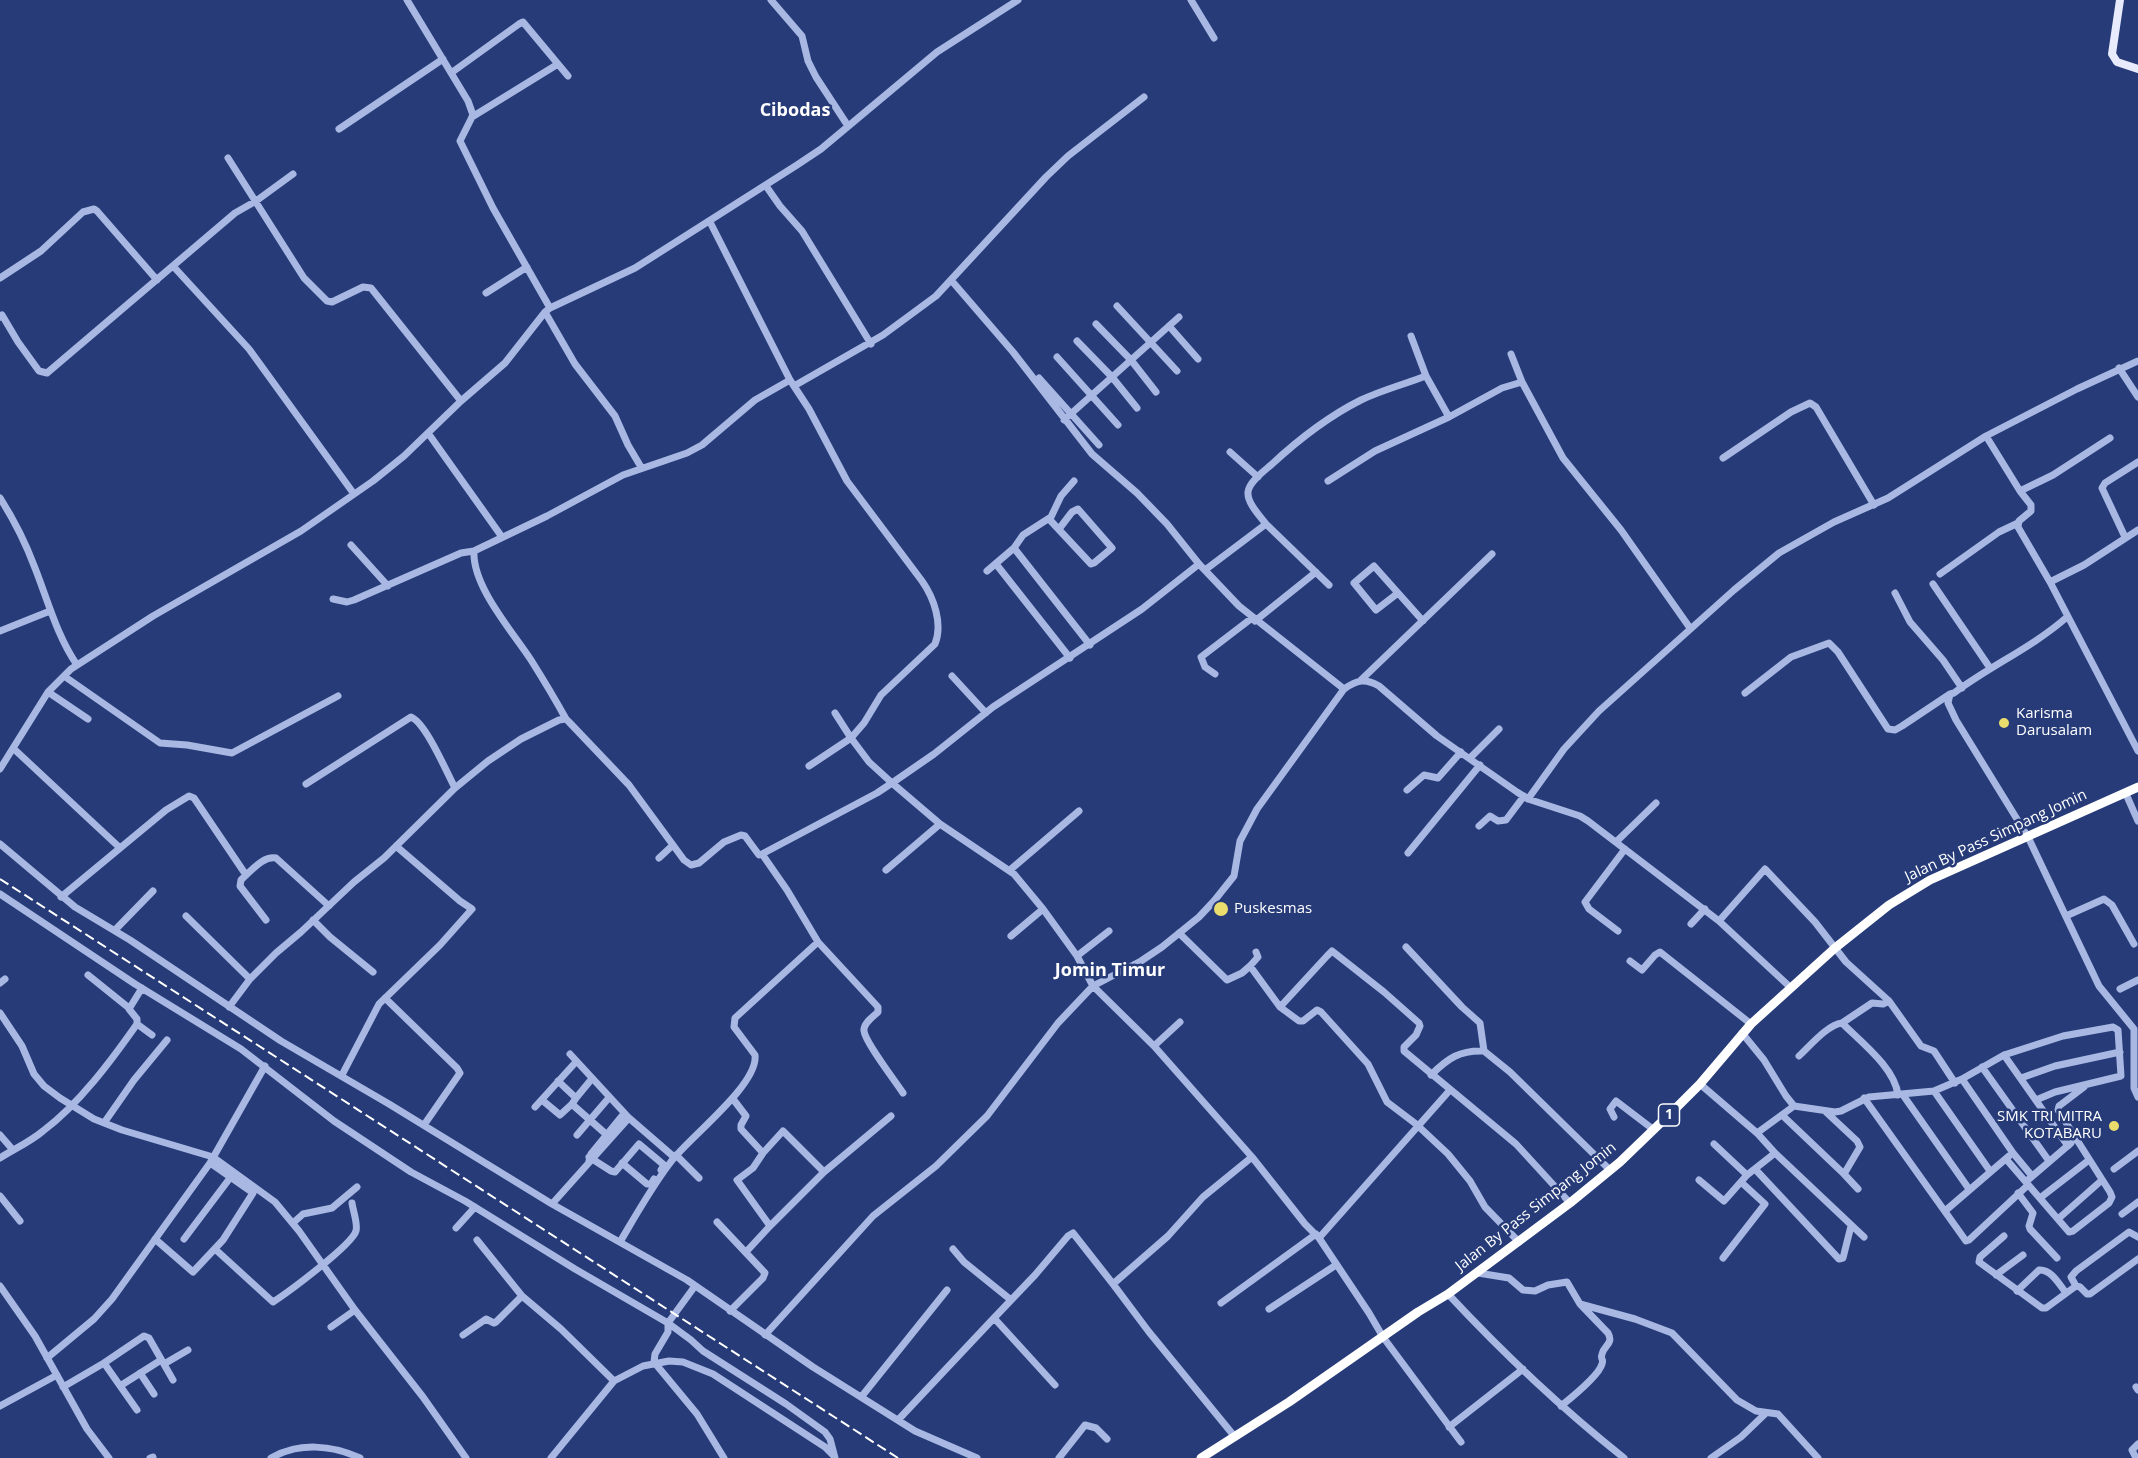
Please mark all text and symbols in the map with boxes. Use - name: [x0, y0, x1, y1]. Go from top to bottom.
- district label: Cibodas: [760, 100, 830, 122]
- place label: Karisma Darusalam: [2016, 705, 2092, 740]
- marker: Karisma Darusalam: [1997, 716, 2011, 730]
- street label: Jalan By Pass Simpang Jomin: [1902, 786, 2090, 886]
- marker: Puskesmas: [1212, 900, 1230, 918]
- place label: Puskesmas: [1234, 900, 1312, 918]
- district label: Jomin Timur: [1055, 960, 1165, 982]
- road number: 1: [1658, 1104, 1680, 1126]
- place label: SMK TRI MITRA KOTABARU: [1997, 1108, 2102, 1143]
- marker: SMK TRI MITRA KOTABARU: [2107, 1119, 2121, 1133]
- street label: Jalan By Pass Simpang Jomin: [1452, 1139, 1620, 1275]

